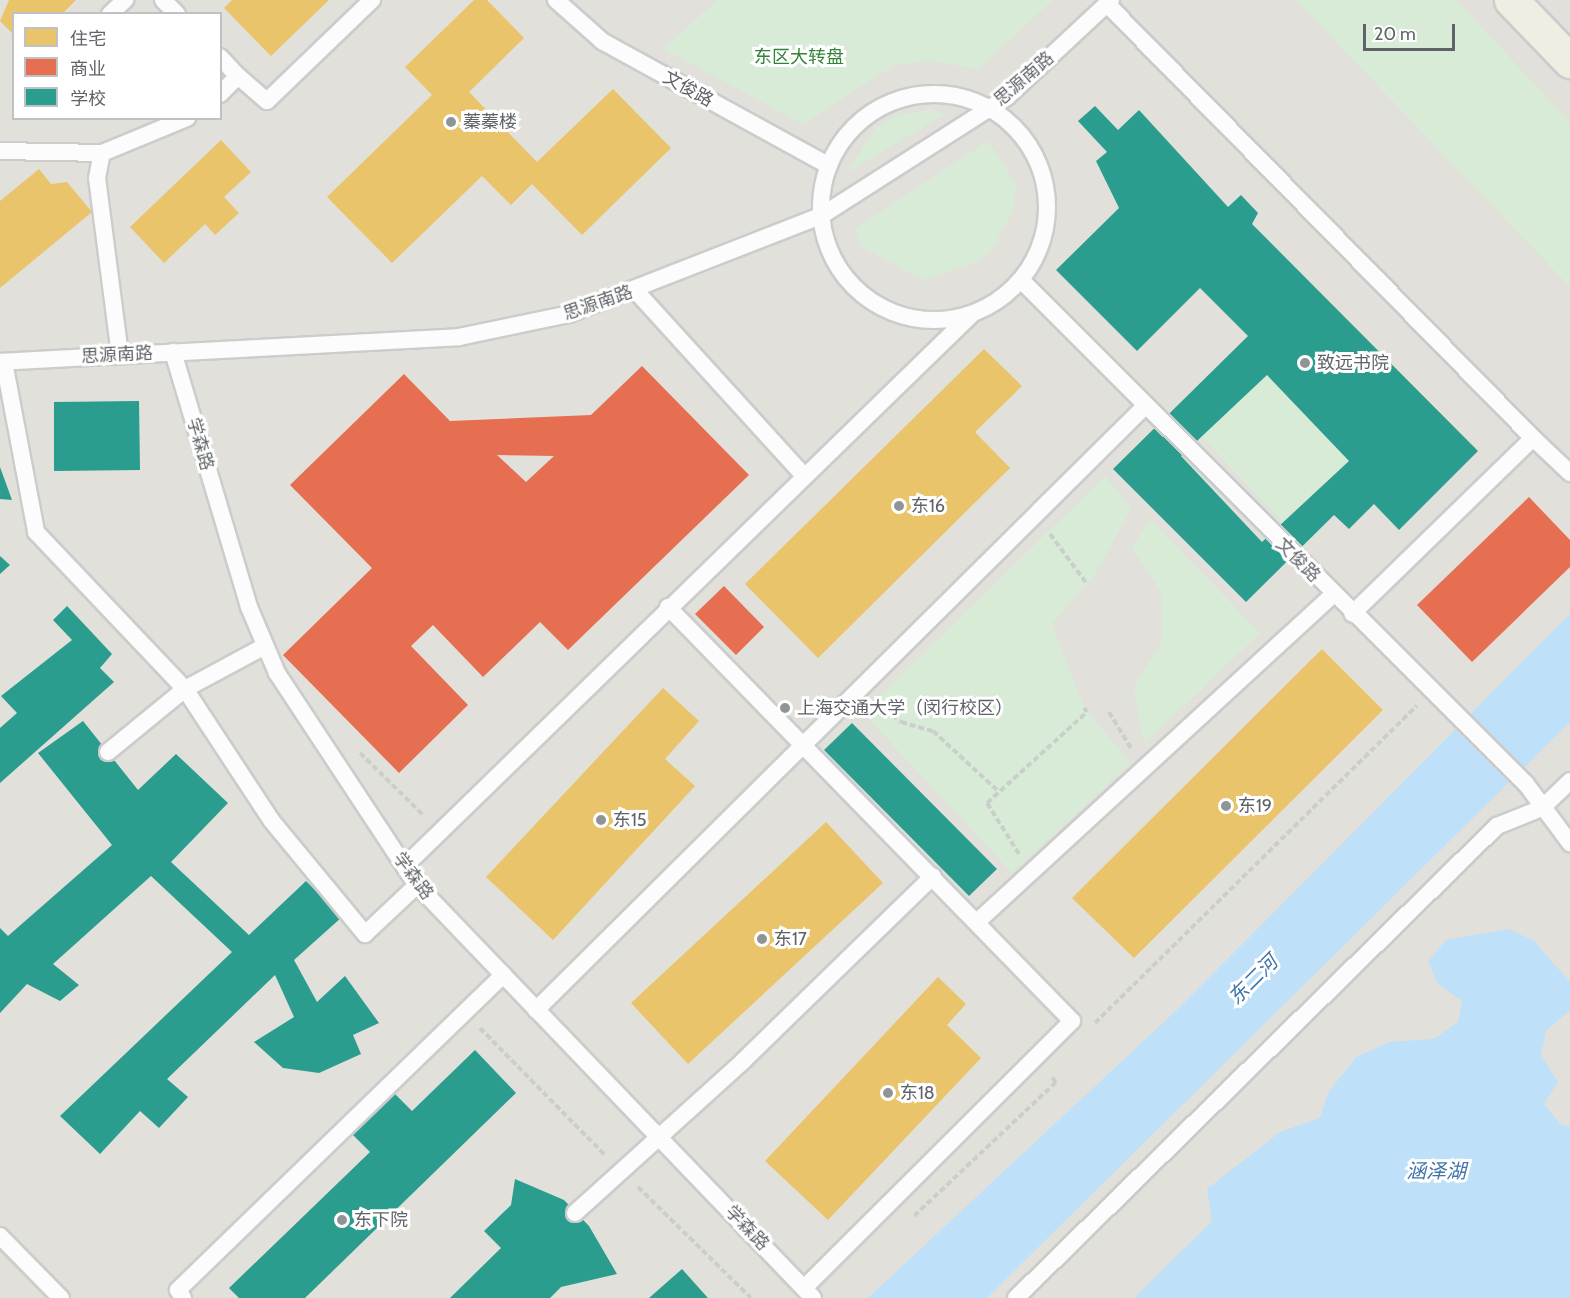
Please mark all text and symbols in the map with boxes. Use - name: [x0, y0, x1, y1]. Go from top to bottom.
- legend: [12, 12, 222, 120]
- scale bar: [1366, 12, 1458, 50]
- text: 20 m: [1374, 23, 1416, 45]
- text: 住宅: [70, 28, 106, 50]
- park label: 东区大转盘: [754, 46, 844, 68]
- street label: 思源南路: [990, 47, 1058, 111]
- text: 商业: [70, 58, 106, 80]
- street label: 文俊路: [659, 66, 717, 112]
- text: 学校: [70, 88, 106, 110]
- place label: 蓁蓁楼: [463, 111, 517, 133]
- marker: 蓁蓁楼: [444, 115, 458, 129]
- street label: 思源南路: [560, 281, 636, 325]
- street label: 思源南路: [80, 342, 154, 368]
- place label: 致远书院: [1317, 352, 1389, 374]
- marker: 致远书院: [1298, 356, 1312, 370]
- street label: 学森路: [182, 415, 218, 473]
- place label: 东16: [911, 495, 945, 517]
- marker: 东16: [892, 499, 906, 513]
- street label: 文俊路: [1271, 533, 1325, 587]
- place label: 上海交通大学（闵行校区）: [797, 697, 1013, 719]
- marker: 上海交通大学（闵行校区）: [778, 701, 792, 715]
- place label: 东19: [1238, 795, 1272, 817]
- marker: 东19: [1219, 799, 1233, 813]
- place label: 东15: [613, 809, 647, 831]
- marker: 东15: [594, 813, 608, 827]
- street label: 学森路: [388, 848, 438, 904]
- place label: 东17: [774, 928, 807, 950]
- marker: 东17: [755, 932, 769, 946]
- water label: 东二河: [1223, 950, 1283, 1010]
- place label: 东18: [900, 1082, 935, 1104]
- marker: 东18: [881, 1086, 895, 1100]
- water label: 涵泽湖: [1406, 1159, 1466, 1183]
- street label: 学森路: [720, 1201, 774, 1255]
- place label: 东下院: [354, 1209, 408, 1231]
- marker: 东下院: [335, 1213, 349, 1227]

